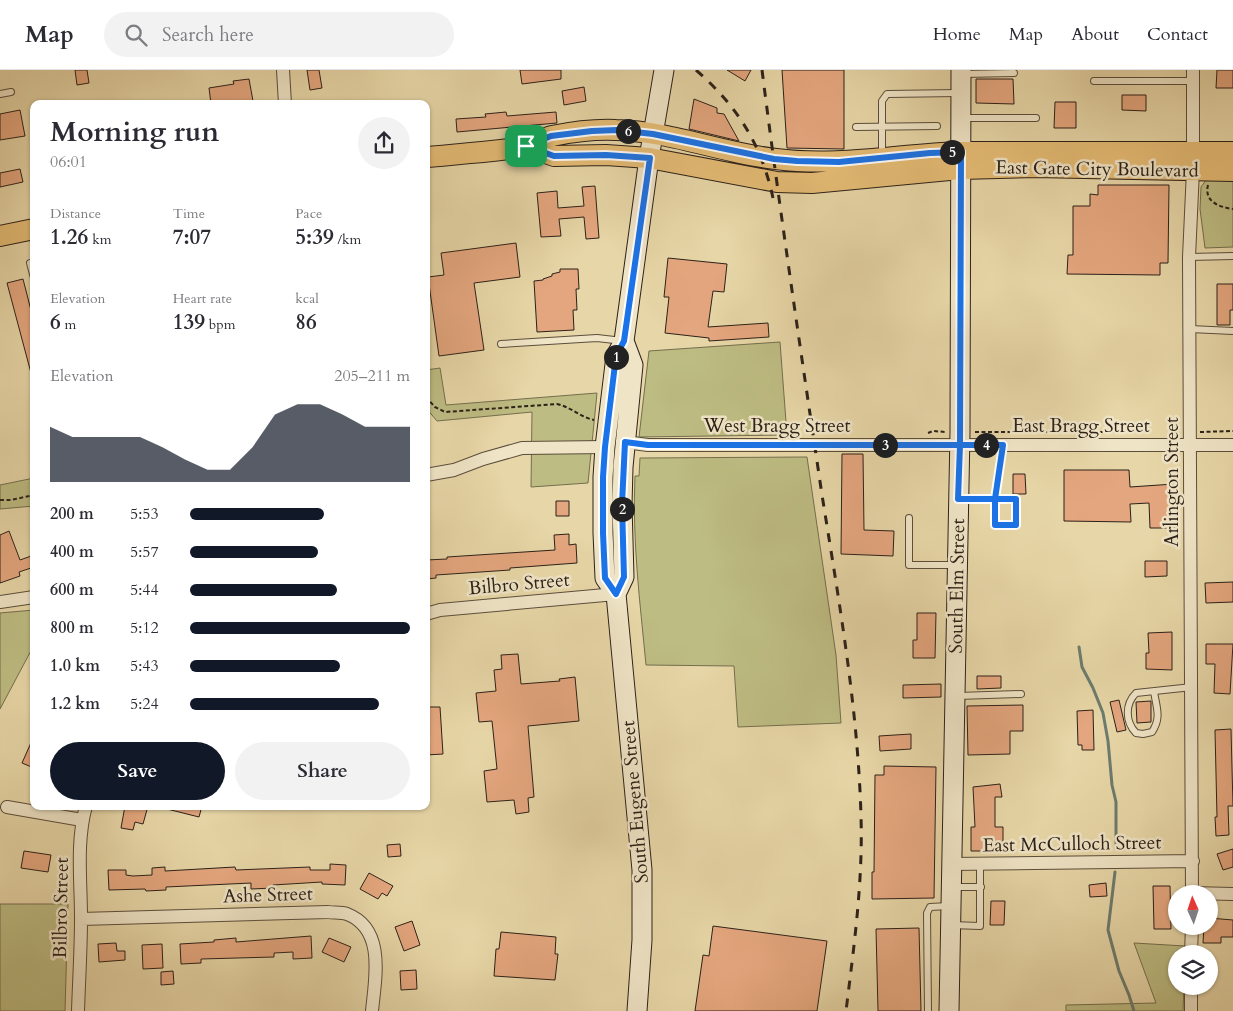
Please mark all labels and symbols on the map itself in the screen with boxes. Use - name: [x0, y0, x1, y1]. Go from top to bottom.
- pin: 6: [616, 118, 640, 144]
- pin: [505, 125, 547, 167]
- pin: 5: [940, 140, 964, 164]
- street label: East Gate City Boulevard: [995, 154, 1199, 184]
- pin: 1: [604, 344, 628, 370]
- street label: West Bragg Street: [702, 413, 851, 439]
- street label: East Bragg Street: [1012, 413, 1150, 439]
- street label: Arlington Street: [1159, 417, 1185, 547]
- pin: 3: [872, 432, 898, 458]
- pin: 4: [974, 432, 998, 458]
- pin: 2: [610, 496, 634, 522]
- street label: South Elm Street: [943, 518, 971, 654]
- street label: Bilbro Street: [467, 567, 571, 601]
- street label: South Eugene Street: [615, 719, 655, 885]
- street label: East McCulloch Street: [982, 829, 1162, 859]
- street label: Bilbro Street: [47, 857, 75, 959]
- street label: Ashe Street: [223, 880, 313, 910]
- north arrow: [1168, 885, 1218, 935]

